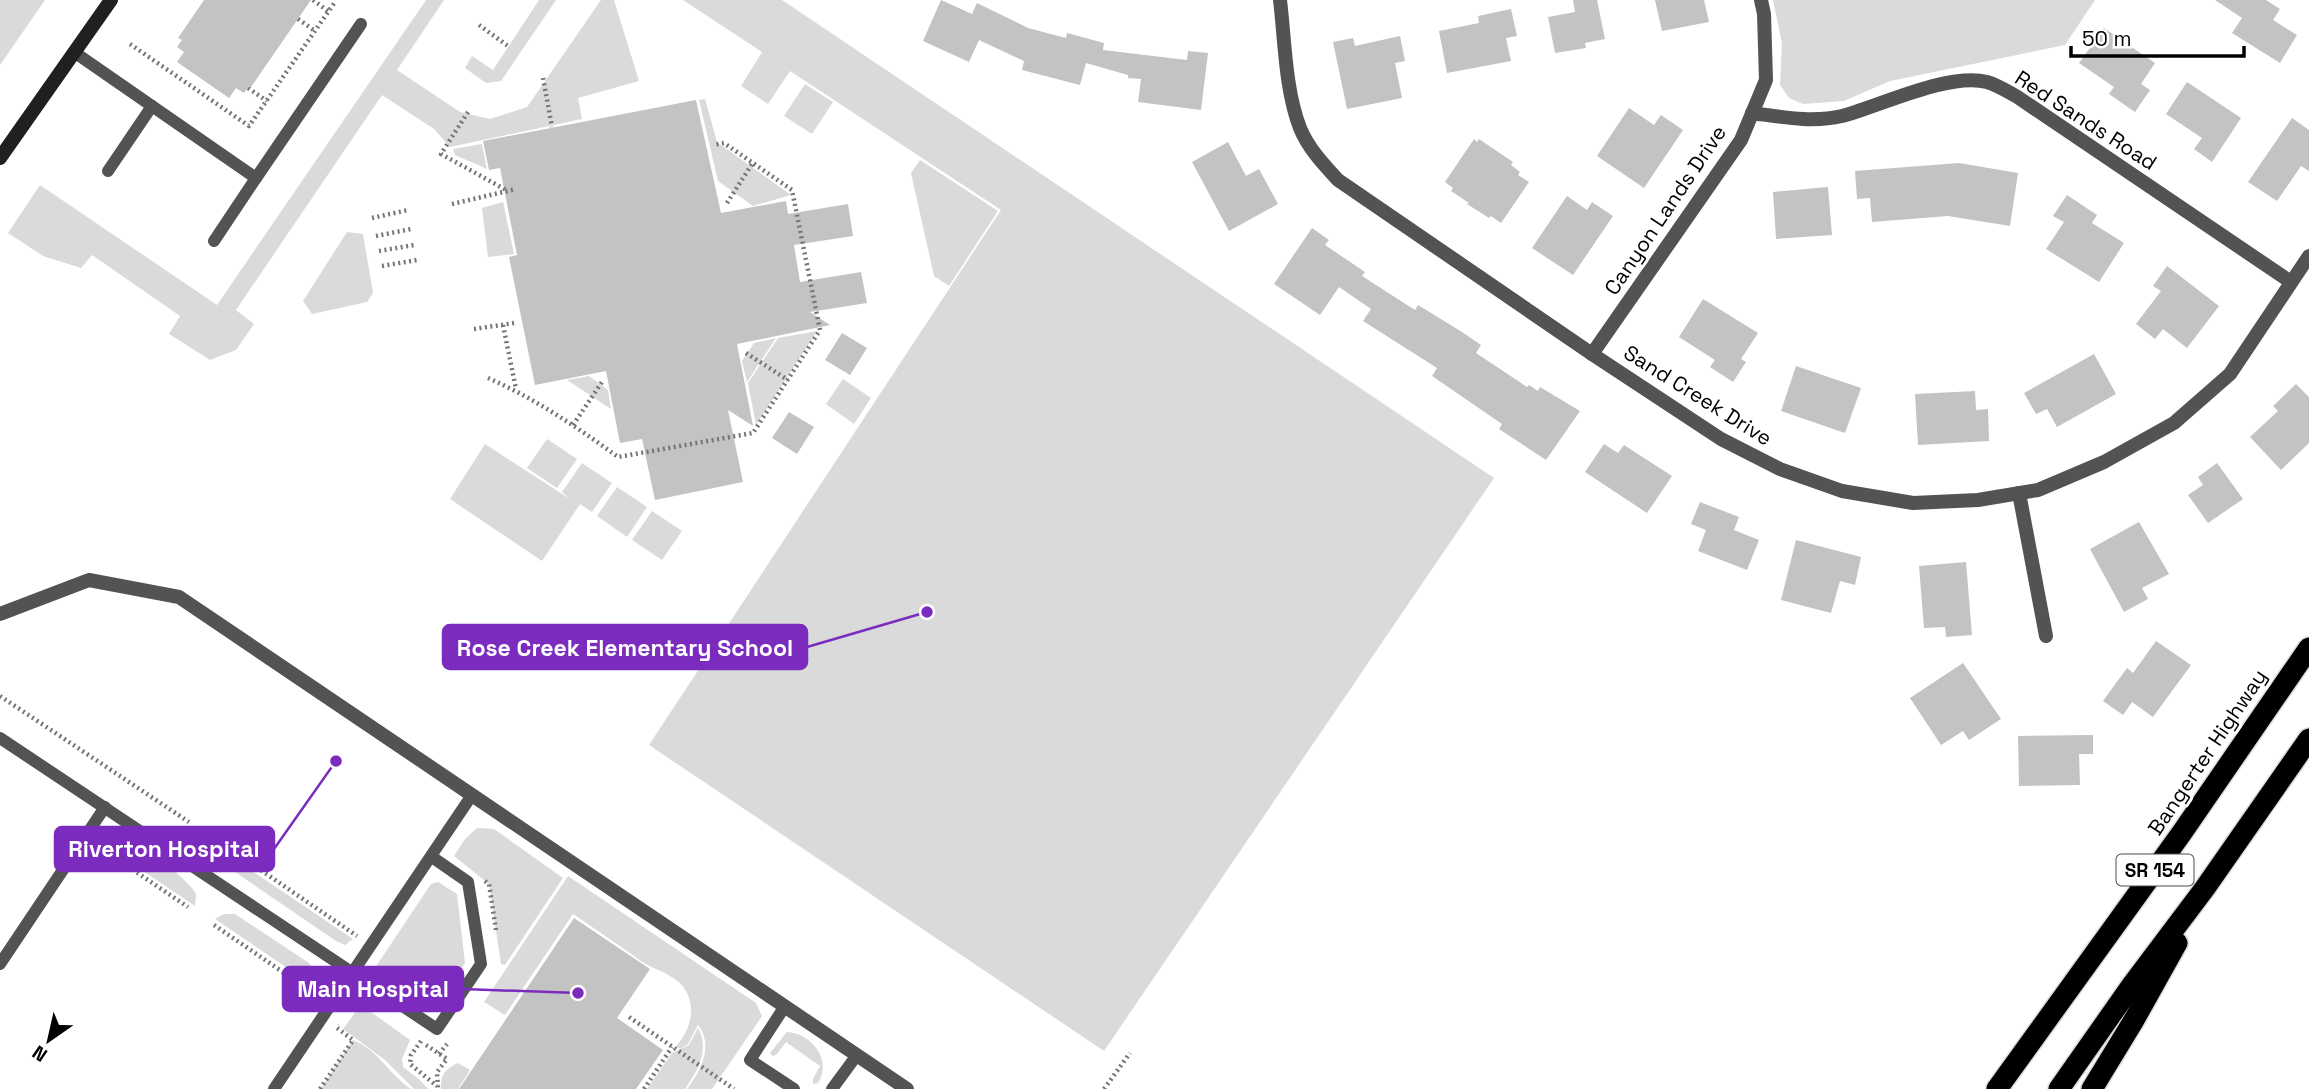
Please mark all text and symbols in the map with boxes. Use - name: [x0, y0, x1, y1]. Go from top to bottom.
- scale bar: [2071, 14, 2244, 58]
- text: 50 m: [2082, 25, 2132, 52]
- street label: Red Sands Road: [2010, 64, 2162, 176]
- street label: Canyon Lands Drive: [1598, 120, 1732, 300]
- street label: Sand Creek Drive: [1619, 339, 1777, 451]
- callout: Rose Creek Elementary School: [443, 625, 807, 669]
- text: Rose Creek Elementary School: [457, 633, 793, 663]
- street label: Bangerter Highway: [2142, 664, 2272, 840]
- callout: Riverton Hospital: [55, 827, 274, 871]
- text: Riverton Hospital: [68, 834, 260, 864]
- road number: SR 154: [2116, 855, 2194, 886]
- callout: Main Hospital: [283, 967, 463, 1011]
- text: Main Hospital: [297, 974, 449, 1004]
- north arrow: [14, 1005, 84, 1075]
- text: N: [28, 1040, 52, 1068]

